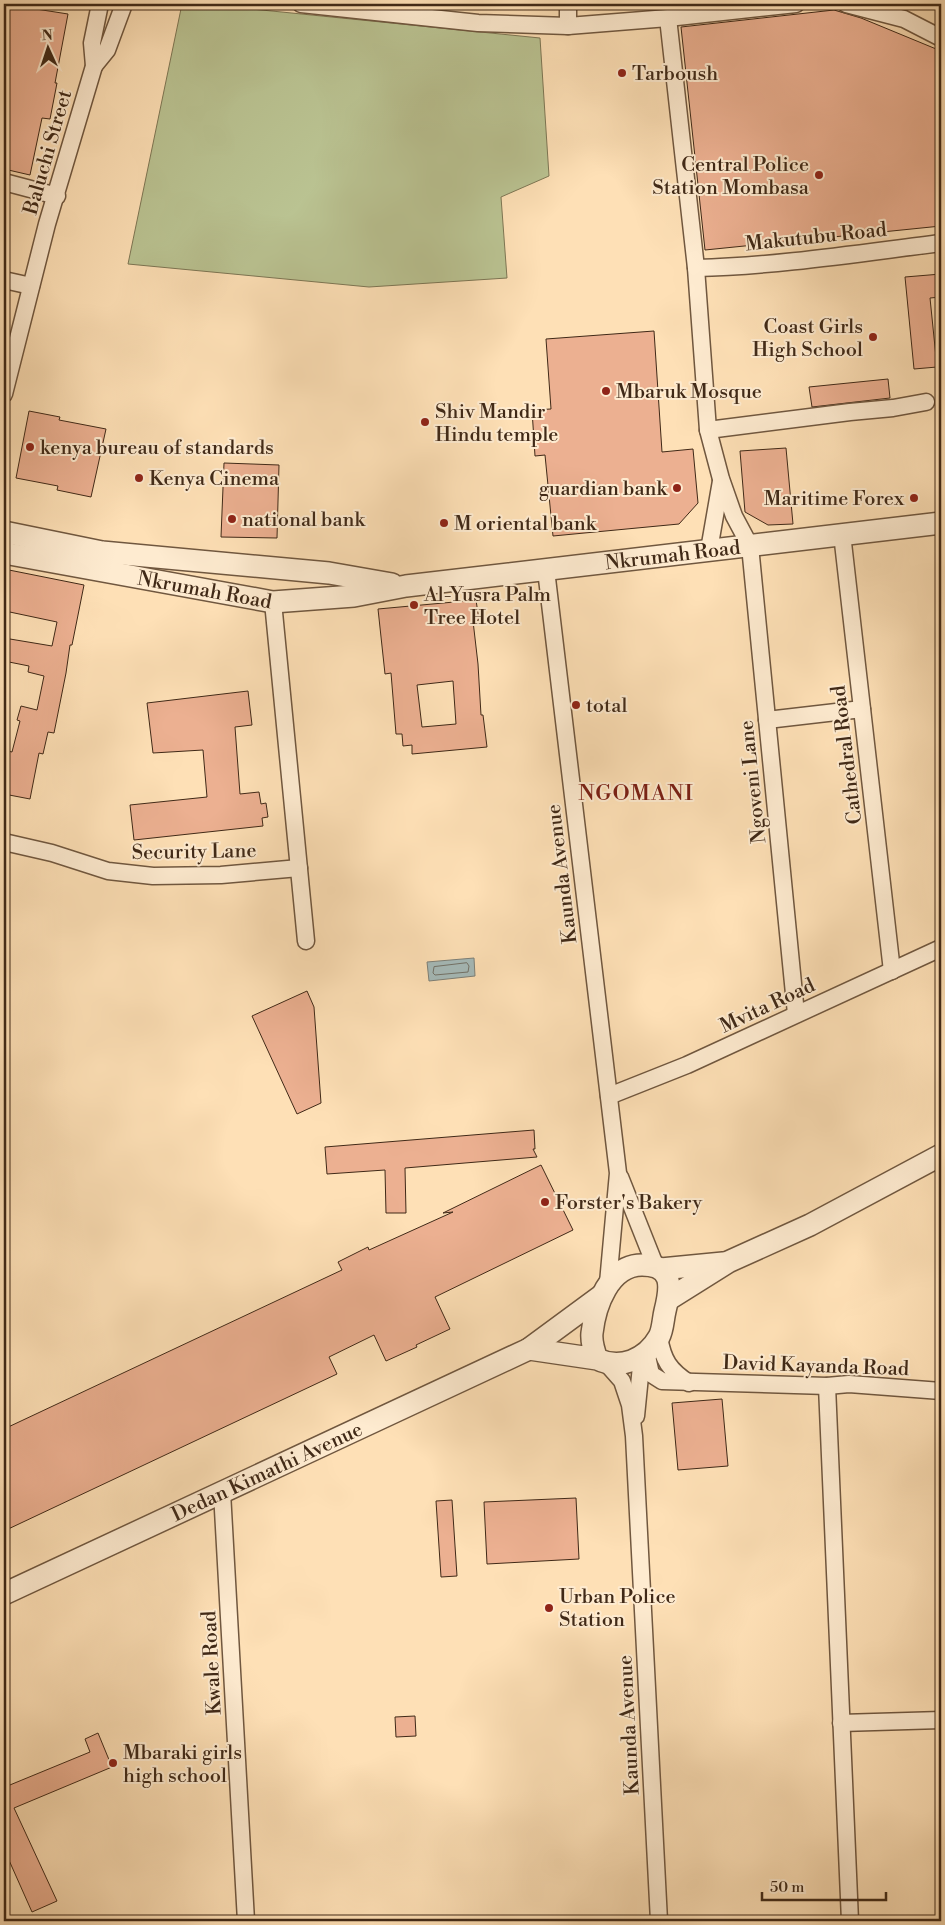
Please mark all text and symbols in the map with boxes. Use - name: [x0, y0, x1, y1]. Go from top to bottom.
- north arrow: [22, 22, 72, 72]
- text: N: [41, 27, 53, 45]
- place label: Tarboush: [632, 62, 718, 87]
- marker: Tarboush: [616, 67, 628, 79]
- street label: Baluchi Street: [18, 87, 78, 219]
- place label: Central Police Station Mombasa: [652, 153, 810, 201]
- marker: Central Police Station Mombasa: [813, 169, 825, 181]
- street label: Makutubu Road: [744, 218, 889, 257]
- place label: Coast Girls High School: [752, 315, 863, 363]
- marker: Coast Girls High School: [867, 331, 879, 343]
- place label: Mbaruk Mosque: [616, 380, 762, 405]
- marker: Mbaruk Mosque: [600, 385, 612, 397]
- place label: Shiv Mandir Hindu temple: [435, 400, 558, 448]
- marker: Shiv Mandir Hindu temple: [419, 416, 431, 428]
- place label: kenya bureau of standards: [40, 436, 274, 461]
- marker: kenya bureau of standards: [24, 441, 36, 453]
- place label: Kenya Cinema: [149, 467, 280, 492]
- marker: Kenya Cinema: [133, 472, 145, 484]
- place label: guardian bank: [539, 477, 669, 502]
- marker: guardian bank: [671, 482, 683, 494]
- place label: Maritime Forex: [764, 487, 905, 512]
- marker: Maritime Forex: [908, 492, 920, 504]
- place label: national bank: [242, 508, 366, 533]
- place label: M oriental bank: [454, 512, 598, 537]
- marker: national bank: [226, 513, 238, 525]
- marker: M oriental bank: [438, 517, 450, 529]
- street label: Nkrumah Road: [604, 536, 742, 576]
- street label: Nkrumah Road: [135, 567, 274, 616]
- place label: Al-Yusra Palm Tree Hotel: [423, 583, 552, 631]
- marker: Al-Yusra Palm Tree Hotel: [408, 599, 420, 611]
- street label: Cathedral Road: [826, 683, 868, 826]
- place label: total: [586, 694, 627, 719]
- marker: total: [570, 699, 582, 711]
- street label: Ngoveni Lane: [735, 719, 772, 845]
- district label: NGOMANI: [578, 780, 694, 807]
- street label: Kaunda Avenue: [542, 803, 583, 945]
- street label: Security Lane: [131, 839, 257, 866]
- street label: Mvita Road: [716, 973, 820, 1039]
- place label: Forster's Bakery: [555, 1191, 702, 1216]
- marker: Forster's Bakery: [539, 1196, 551, 1208]
- street label: David Kayanda Road: [722, 1351, 910, 1382]
- street label: Dedan Kimathi Avenue: [168, 1417, 367, 1528]
- place label: Urban Police Station: [559, 1585, 676, 1633]
- marker: Urban Police Station: [543, 1602, 555, 1614]
- street label: Kwale Road: [197, 1609, 228, 1716]
- street label: Kaunda Avenue: [613, 1654, 646, 1796]
- place label: Mbaraki girls high school: [123, 1741, 242, 1789]
- marker: Mbaraki girls high school: [107, 1757, 119, 1769]
- scale bar: [762, 1870, 886, 1902]
- text: 50 m: [770, 1878, 804, 1897]

